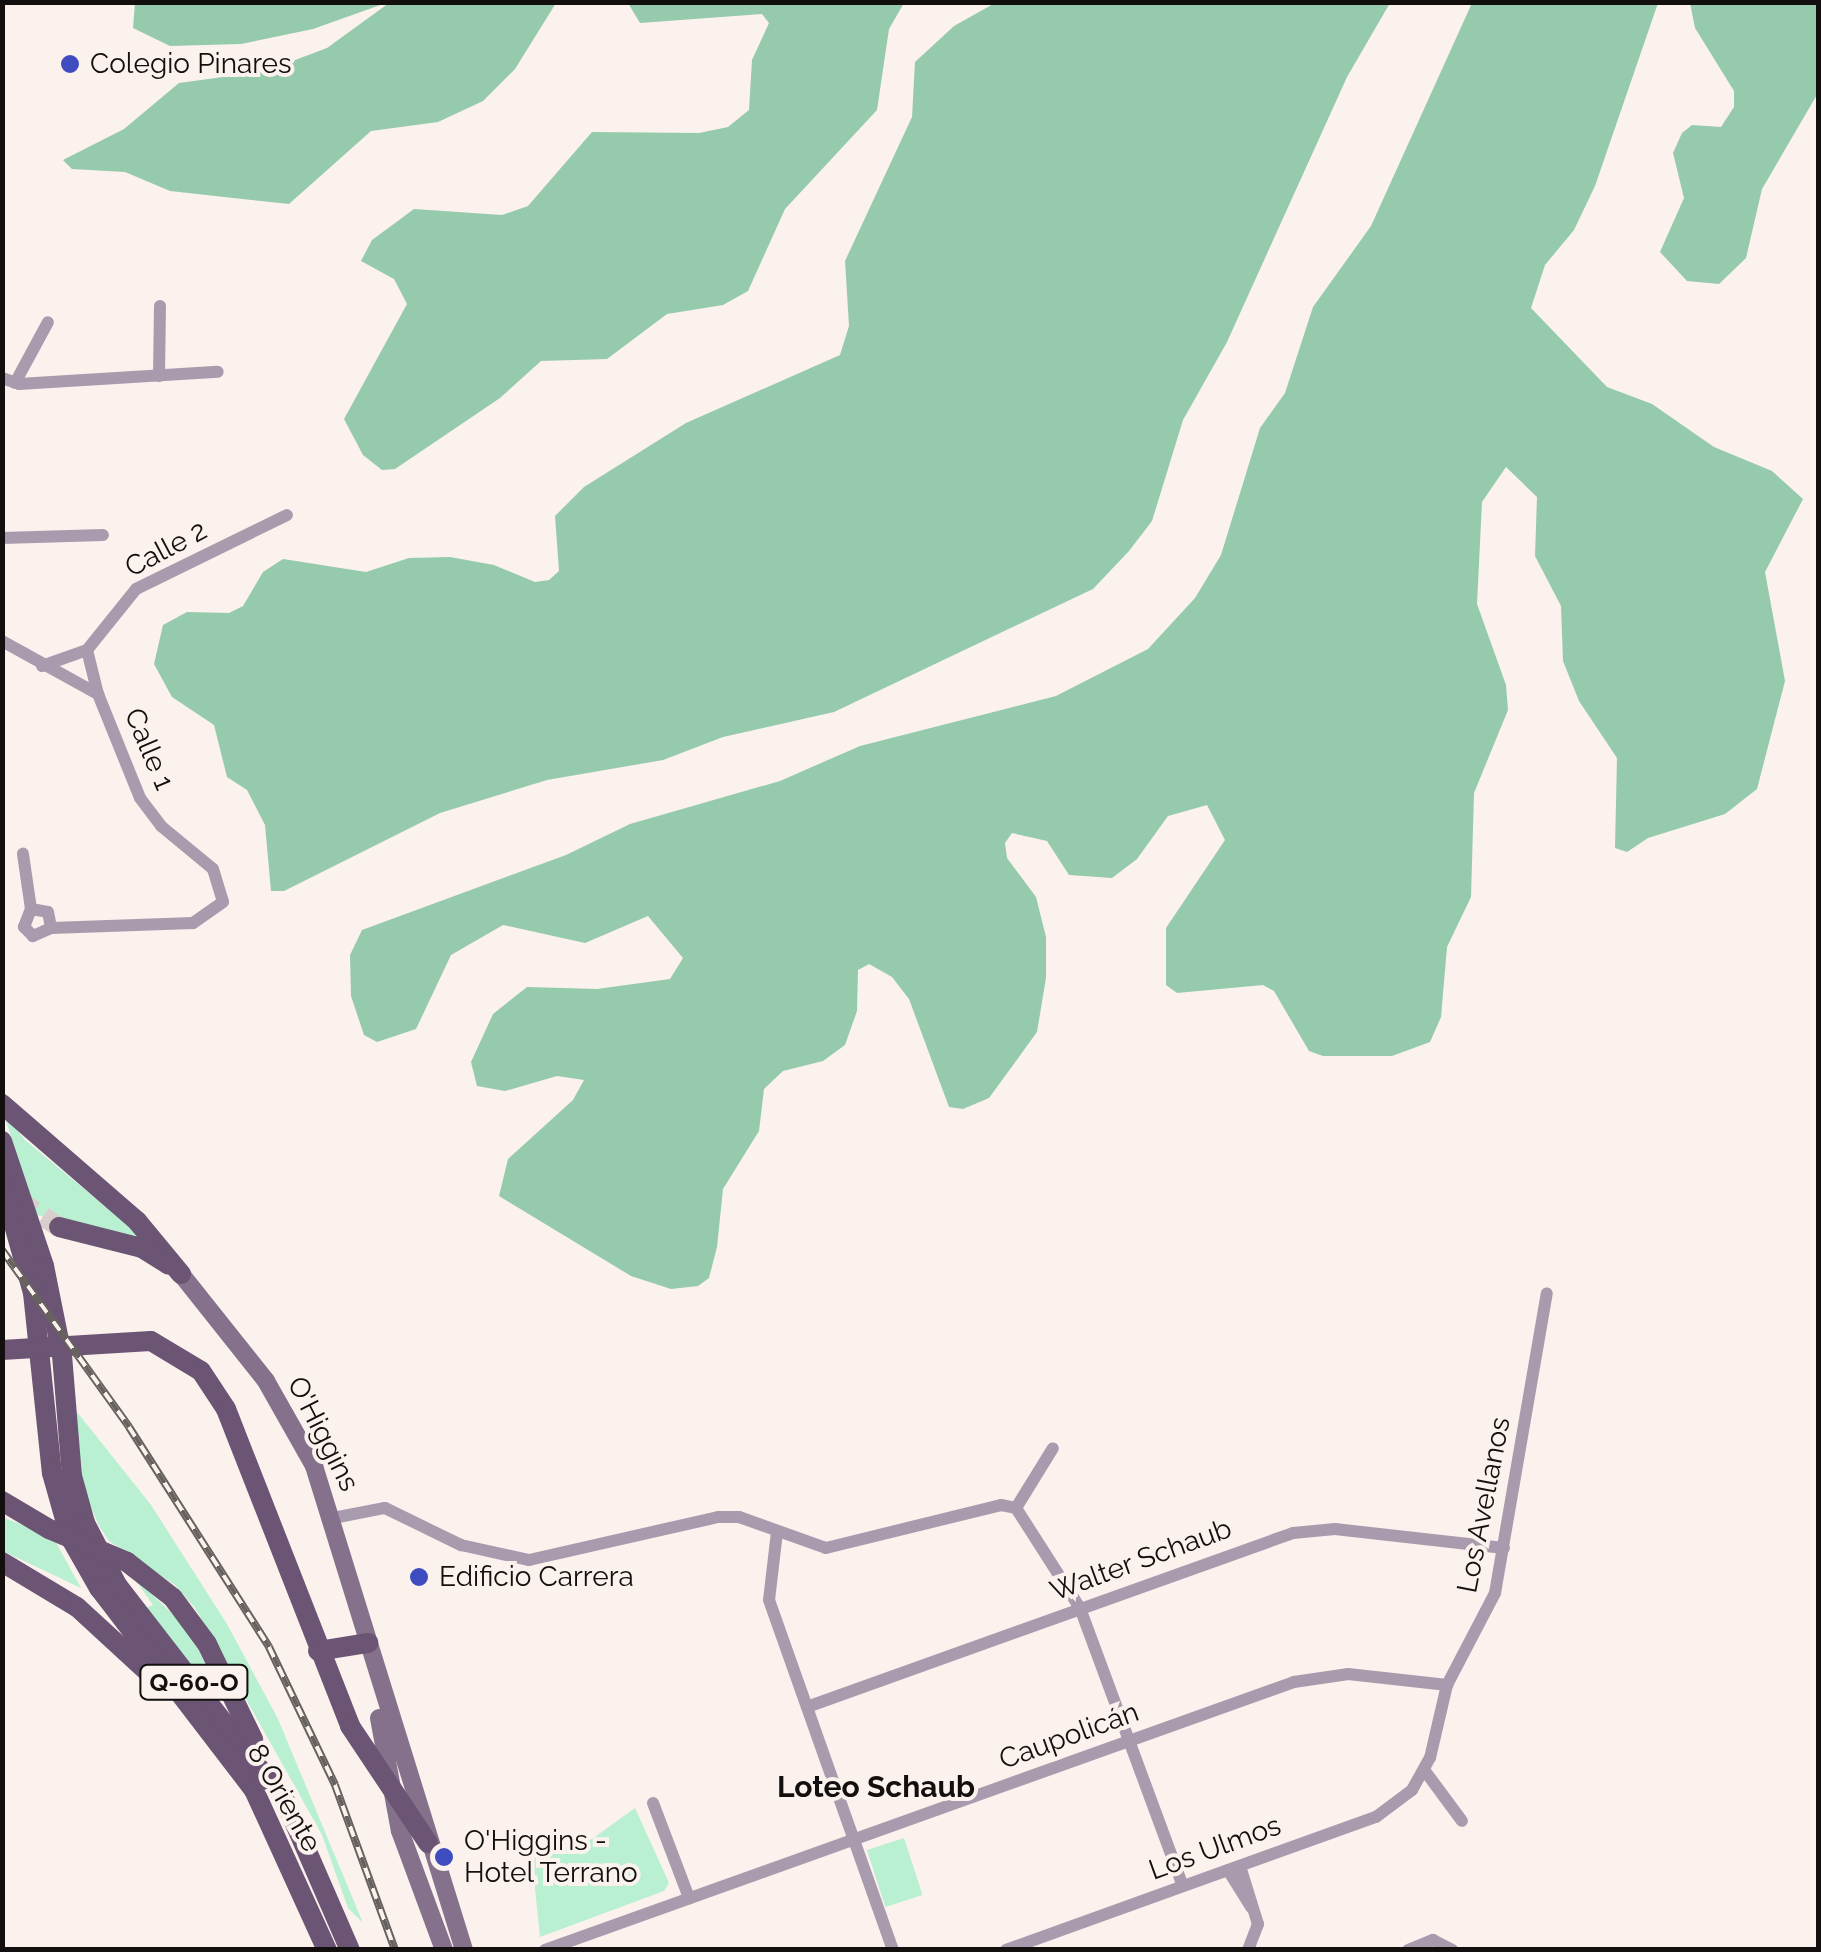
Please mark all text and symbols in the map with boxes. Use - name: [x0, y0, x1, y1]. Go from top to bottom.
- place label: Colegio Pinares: [90, 47, 292, 81]
- marker: Colegio Pinares: [59, 53, 81, 75]
- street label: Calle 2: [119, 514, 213, 584]
- street label: Calle 1: [117, 703, 181, 795]
- street label: O'Higgins: [280, 1371, 366, 1497]
- street label: Los Avellanos: [1450, 1414, 1518, 1596]
- street label: Walter Schaub: [1045, 1512, 1237, 1608]
- place label: Edificio Carrera: [439, 1560, 634, 1594]
- marker: Edificio Carrera: [408, 1566, 430, 1588]
- road number: Q-60-O: [139, 1662, 249, 1702]
- street label: Caupolicán: [995, 1695, 1143, 1777]
- street label: 8 Oriente: [240, 1738, 328, 1858]
- district label: Loteo Schaub: [777, 1769, 975, 1805]
- street label: Los Ulmos: [1144, 1809, 1286, 1887]
- place label: O'Higgins - Hotel Terrano: [464, 1824, 639, 1890]
- marker: O'Higgins - Hotel Terrano: [433, 1846, 455, 1868]

